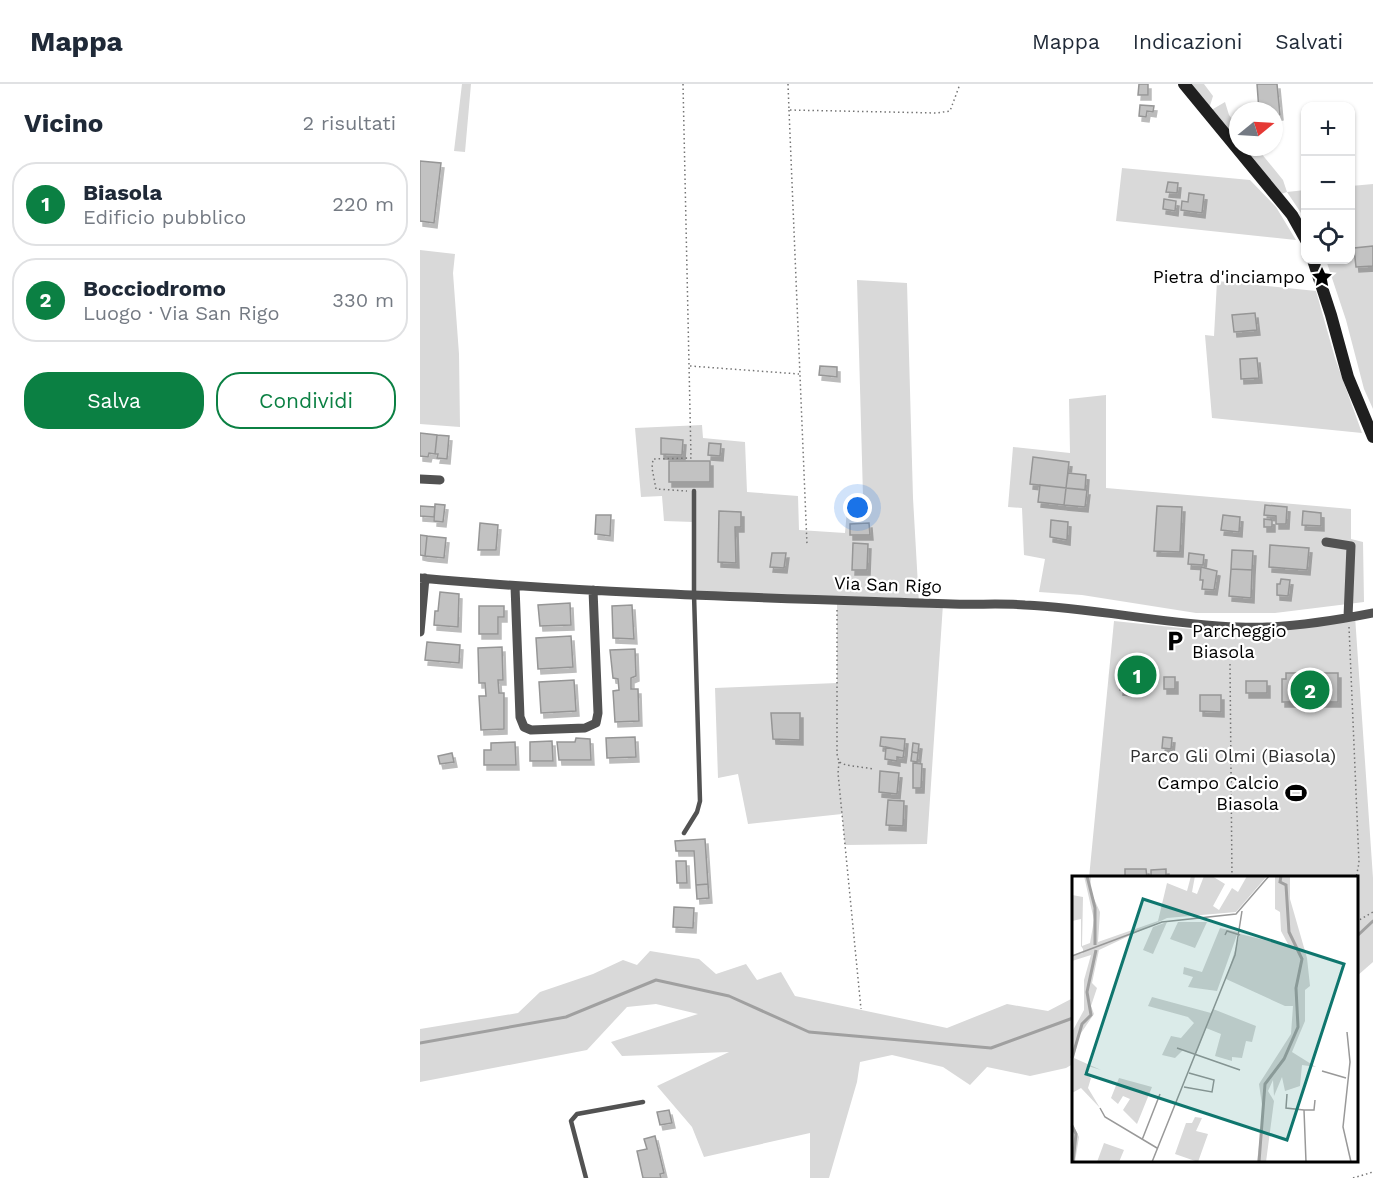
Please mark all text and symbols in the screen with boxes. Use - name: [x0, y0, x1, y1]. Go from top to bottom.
- text: Mappa: [30, 25, 123, 58]
- text: Mappa: [1032, 29, 1100, 54]
- text: Indicazioni: [1133, 29, 1242, 54]
- text: Salvati: [1275, 29, 1343, 54]
- north arrow: [1229, 102, 1283, 156]
- map controls: [1301, 102, 1355, 264]
- button: +: [1301, 102, 1355, 156]
- text: Vicino: [24, 108, 103, 138]
- text: 2 risultati: [302, 111, 396, 135]
- button: −: [1301, 156, 1355, 210]
- text: Biasola: [83, 180, 162, 205]
- text: 1: [41, 192, 50, 216]
- text: 220 m: [332, 192, 394, 216]
- text: Edificio pubblico: [83, 205, 246, 229]
- button: locate: [1301, 210, 1355, 264]
- place icon: Pietra d'inciampo: [1310, 265, 1334, 289]
- place label: Pietra d'inciampo: [1153, 266, 1305, 287]
- text: Bocciodromo: [83, 276, 226, 301]
- text: 2: [40, 288, 51, 312]
- text: 330 m: [332, 288, 394, 312]
- text: Luogo · Via San Rigo: [83, 301, 279, 325]
- button: Salva: [24, 372, 204, 429]
- button: Condividi: [216, 372, 396, 429]
- your location: [843, 493, 872, 522]
- street label: Via San Rigo: [834, 572, 942, 597]
- place label: Parcheggio Biasola: [1192, 620, 1287, 662]
- parking icon: Parcheggio Biasola: [1163, 629, 1187, 653]
- pin: 1: [1118, 652, 1156, 698]
- pin: 2: [1290, 668, 1330, 712]
- park label: Parco Gli Olmi (Biasola): [1130, 745, 1336, 766]
- place label: Campo Calcio Biasola: [1157, 772, 1279, 814]
- sports icon: Campo Calcio Biasola: [1284, 781, 1308, 805]
- inset map: [1072, 876, 1358, 1163]

